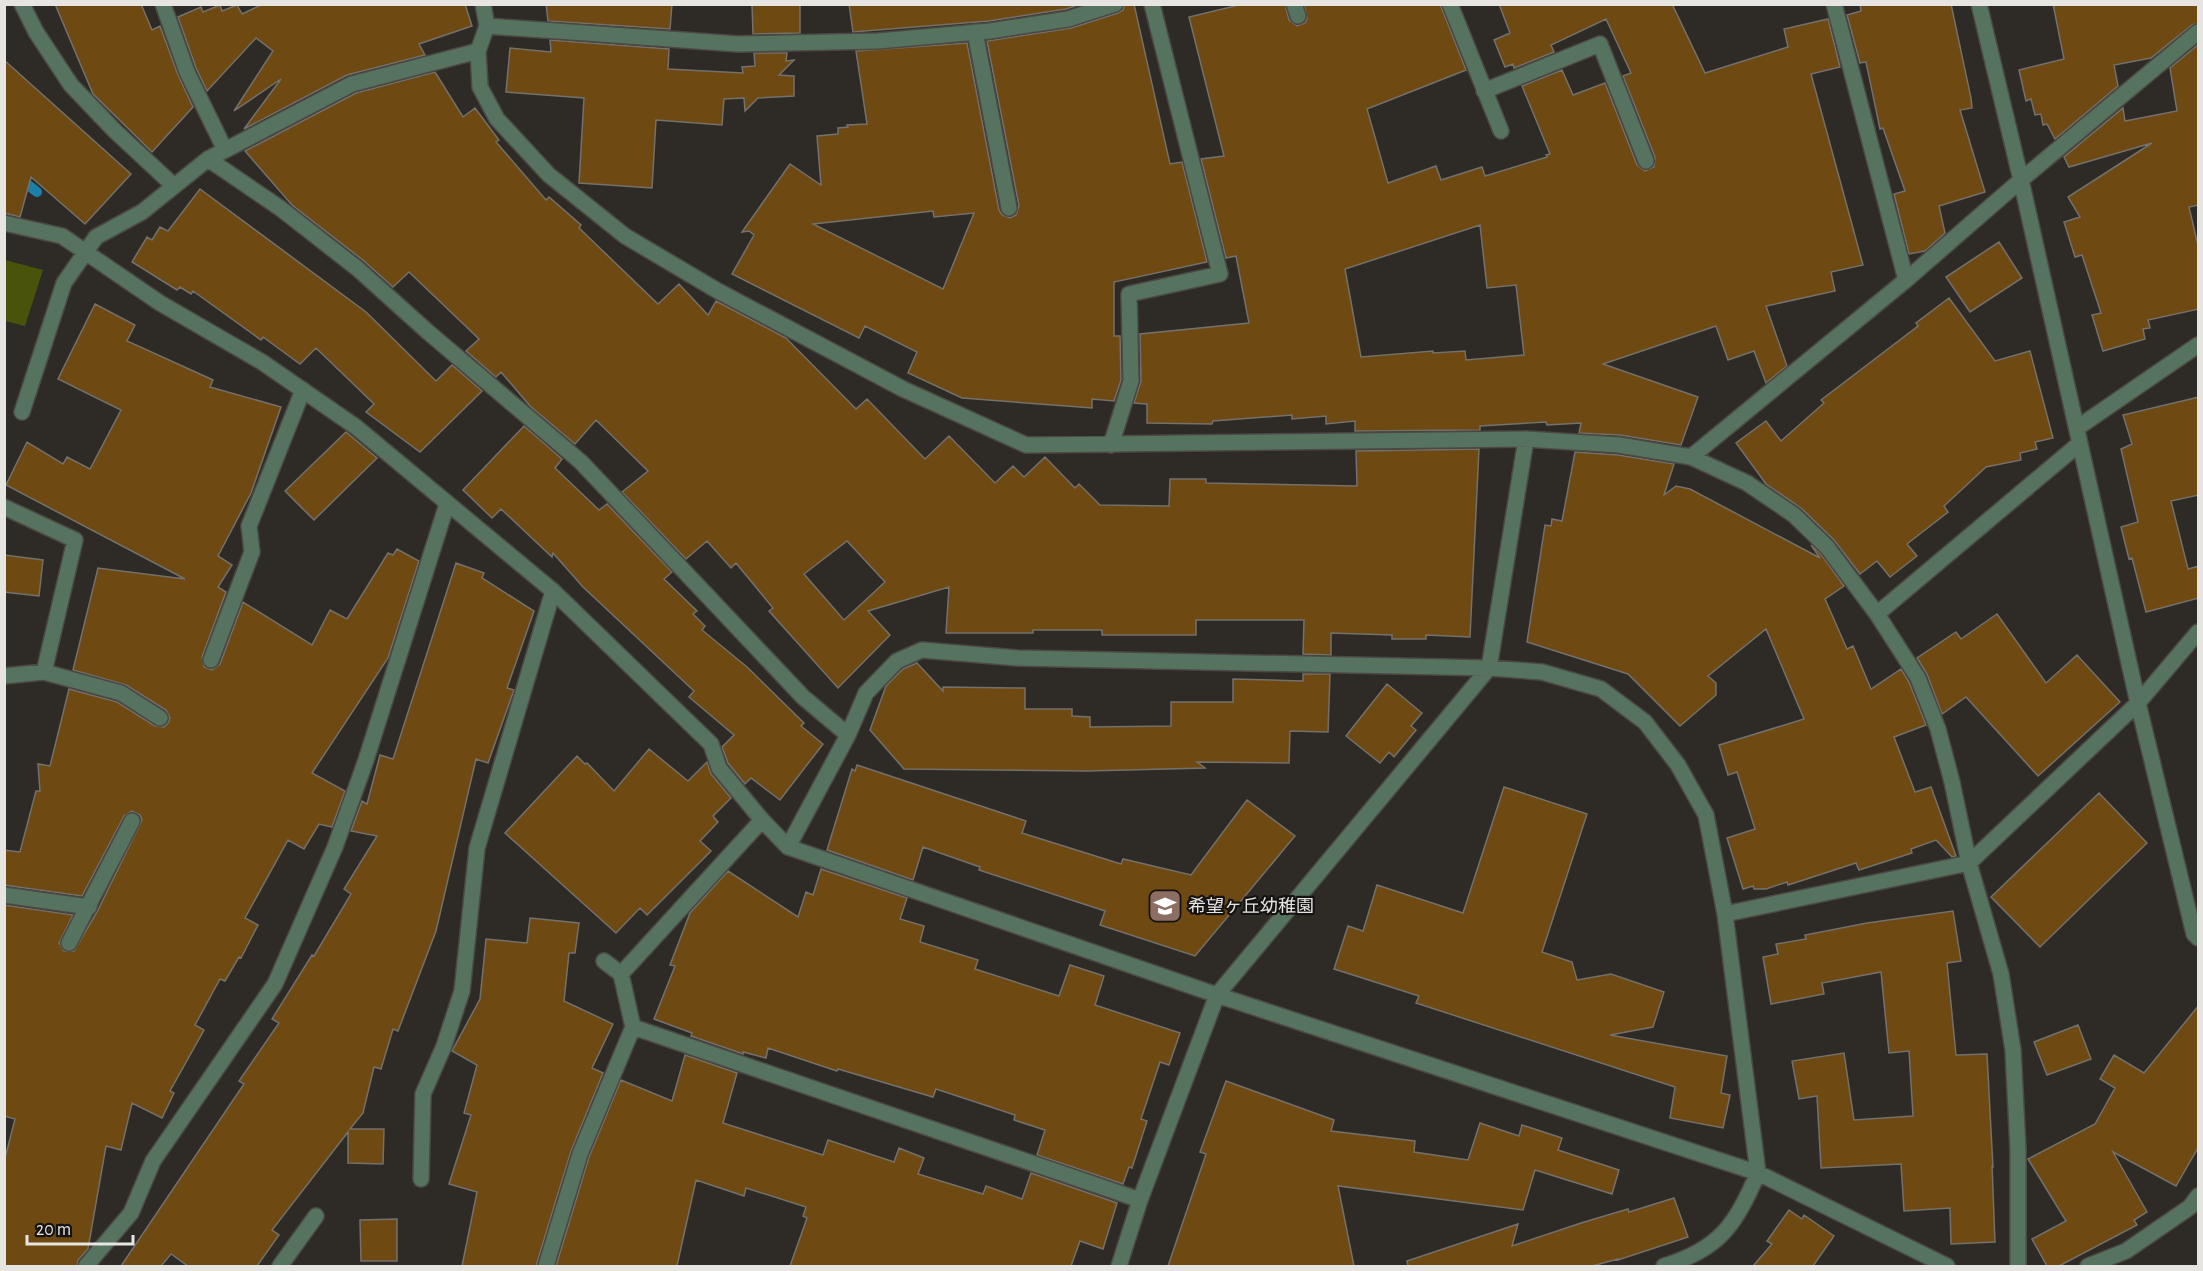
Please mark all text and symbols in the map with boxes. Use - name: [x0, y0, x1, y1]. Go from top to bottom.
- school or university icon: 希望ヶ丘幼稚園: [1147, 888, 1183, 924]
- place label: 希望ヶ丘幼稚園: [1188, 896, 1314, 916]
- scale bar: [27, 1208, 134, 1246]
- text: 20 m: [36, 1221, 71, 1239]

